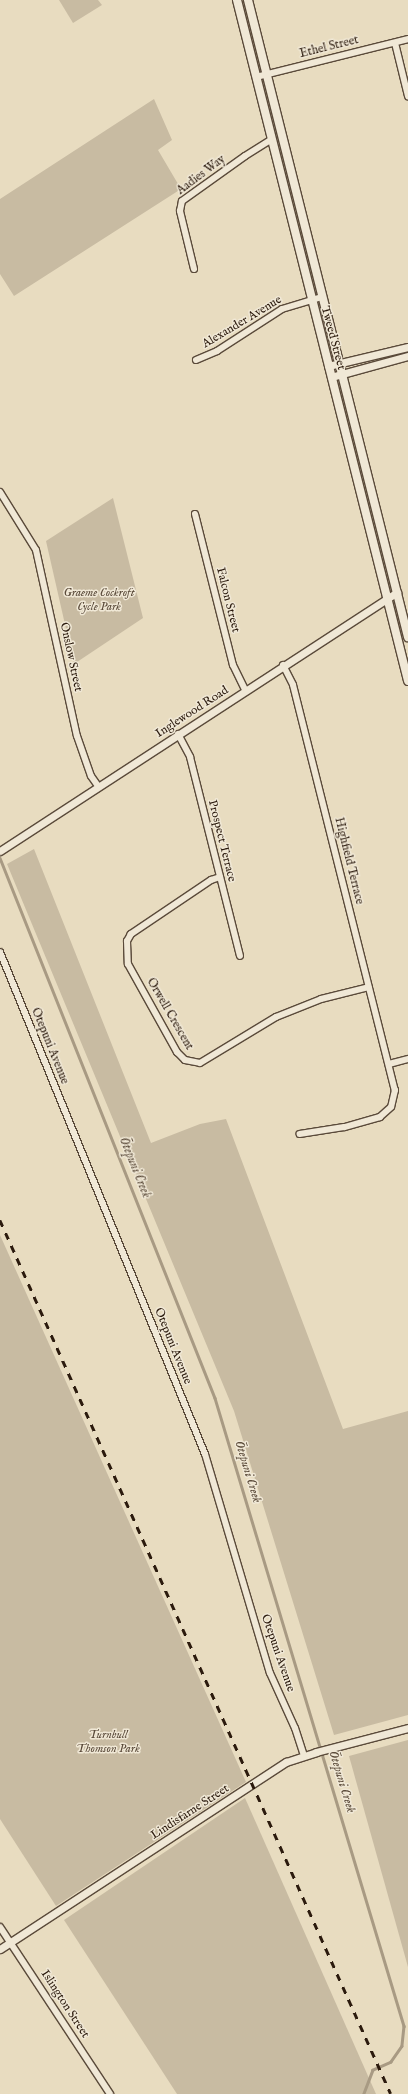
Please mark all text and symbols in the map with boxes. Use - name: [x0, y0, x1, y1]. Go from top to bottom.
- street label: Ethel Street: [298, 33, 360, 61]
- street label: Aadies Way: [174, 152, 228, 198]
- street label: Alexander Avenue: [200, 293, 284, 351]
- street label: Tweed Street: [318, 305, 348, 371]
- street label: Falcon Street: [213, 566, 243, 634]
- park label: Graeme Cockroft Cycle Park: [63, 586, 135, 614]
- street label: Onslow Street: [57, 621, 85, 693]
- street label: Inglewood Road: [153, 683, 231, 741]
- street label: Prospect Terrace: [205, 799, 239, 883]
- street label: Highfield Terrace: [331, 816, 367, 906]
- street label: Orwell Crescent: [144, 975, 196, 1053]
- street label: Otepuni Avenue: [28, 1006, 72, 1086]
- water label: Ōtepuni Creek: [115, 1135, 153, 1201]
- street label: Otepuni Avenue: [151, 1306, 195, 1386]
- water label: Ōtepuni Creek: [230, 1439, 264, 1505]
- street label: Otepuni Avenue: [258, 1612, 298, 1694]
- park label: Turnbull Thomson Park: [76, 1728, 140, 1756]
- water label: Ōtepuni Creek: [324, 1749, 358, 1815]
- street label: Lindisfarne Street: [148, 1781, 232, 1843]
- street label: Islington Street: [38, 1967, 92, 2041]

